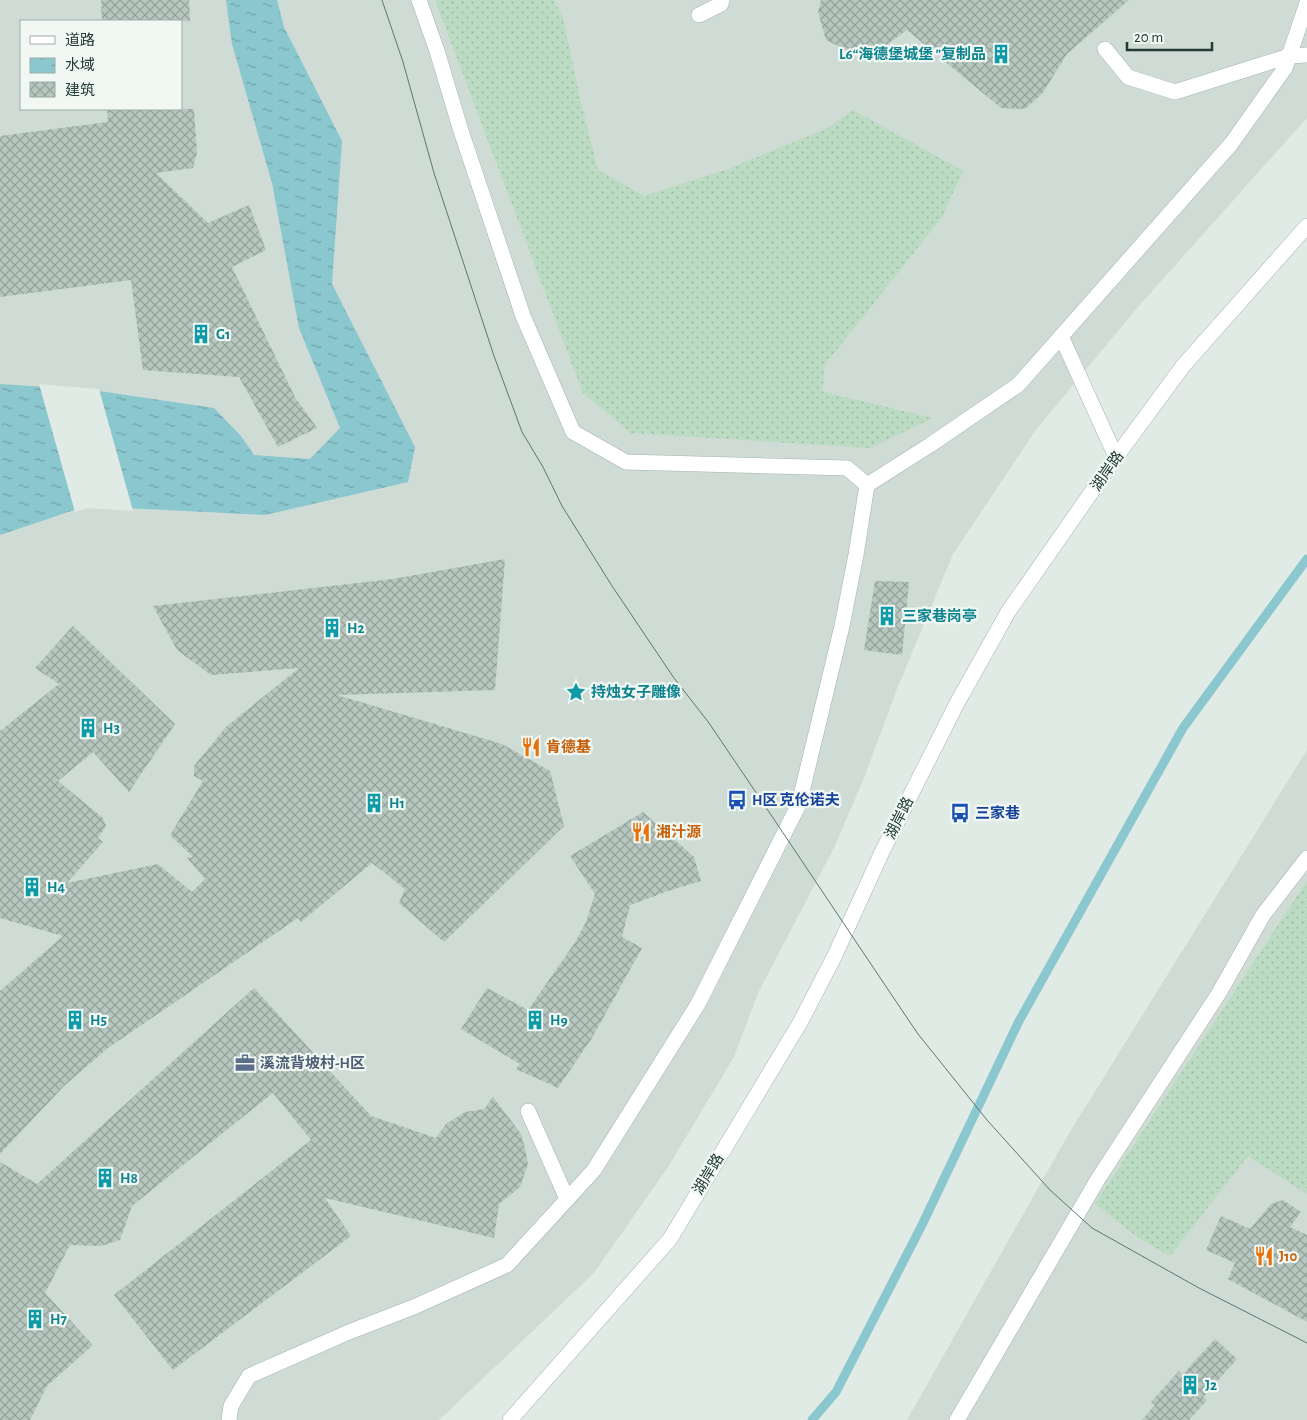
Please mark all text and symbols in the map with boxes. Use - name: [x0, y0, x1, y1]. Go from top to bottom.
- legend: [20, 20, 182, 110]
- scale bar: [1127, 20, 1212, 52]
- text: 20 m: [1134, 30, 1163, 45]
- text: 道路: [65, 32, 95, 48]
- building icon: L6“海德堡城堡 ”复制品: [990, 43, 1012, 65]
- place label: L6“海德堡城堡 ”复制品: [839, 45, 986, 62]
- text: 水域: [65, 57, 95, 73]
- text: 建筑: [65, 82, 95, 98]
- building icon: G1: [190, 323, 212, 345]
- place label: G1: [216, 327, 230, 342]
- street label: 湖岸路: [1088, 448, 1126, 494]
- building icon: 三家巷岗亭: [876, 605, 898, 627]
- place label: 三家巷岗亭: [902, 608, 977, 624]
- building icon: H2: [321, 617, 343, 639]
- place label: H2: [347, 621, 365, 636]
- place icon: 持烛女子雕像: [565, 681, 587, 703]
- place label: 持烛女子雕像: [591, 683, 681, 700]
- building icon: H3: [77, 717, 99, 739]
- place label: H3: [103, 721, 120, 736]
- restaurant icon: 肯德基: [520, 736, 542, 758]
- place label: 肯德基: [546, 738, 591, 755]
- bus stop icon: H区 克伦诺夫: [726, 789, 748, 811]
- building icon: H1: [363, 792, 385, 814]
- place label: H区 克伦诺夫: [752, 792, 840, 808]
- street label: 湖岸路: [882, 794, 916, 842]
- place label: H1: [389, 796, 405, 811]
- bus stop icon: 三家巷: [949, 802, 971, 824]
- place label: 三家巷: [975, 805, 1020, 821]
- restaurant icon: 湘汁源: [630, 821, 652, 843]
- place label: 湘汁源: [656, 824, 701, 840]
- building icon: H4: [21, 876, 43, 898]
- place label: H4: [47, 880, 65, 895]
- building icon: H5: [64, 1009, 86, 1031]
- building icon: H9: [524, 1009, 546, 1031]
- place label: H5: [90, 1013, 107, 1028]
- place label: H9: [550, 1013, 568, 1028]
- office icon: 溪流背坡村-H区: [234, 1052, 256, 1074]
- place label: 溪流背坡村-H区: [260, 1054, 365, 1071]
- street label: 湖岸路: [690, 1151, 726, 1197]
- building icon: H8: [94, 1167, 116, 1189]
- place label: H8: [120, 1171, 138, 1186]
- restaurant icon: J10: [1253, 1245, 1275, 1267]
- place label: J10: [1279, 1249, 1297, 1264]
- building icon: H7: [24, 1308, 46, 1330]
- place label: H7: [50, 1312, 67, 1327]
- building icon: J2: [1179, 1374, 1201, 1396]
- place label: J2: [1205, 1378, 1217, 1393]

